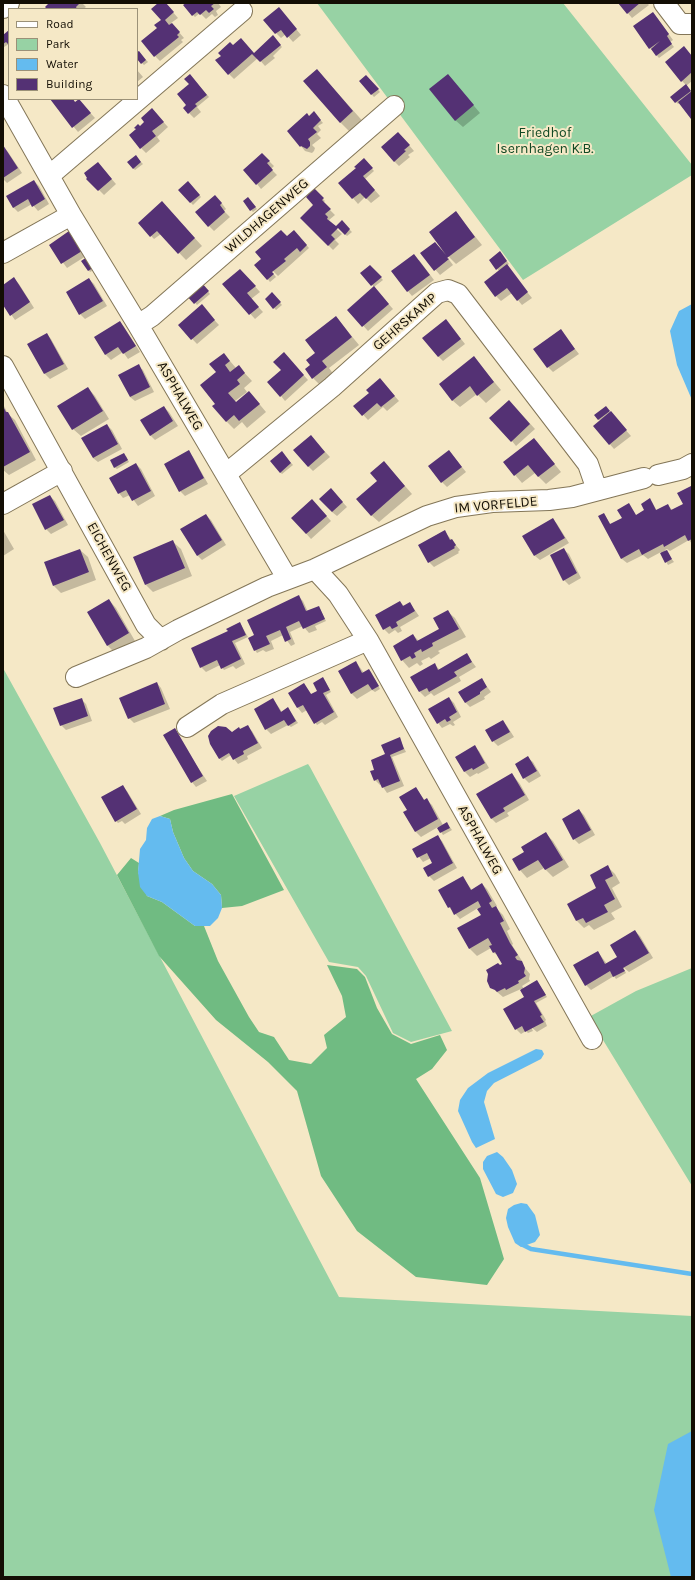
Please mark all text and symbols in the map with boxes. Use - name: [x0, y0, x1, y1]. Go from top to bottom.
- legend: [8, 8, 138, 100]
- text: Road: [46, 17, 74, 31]
- text: Park: [46, 37, 70, 51]
- text: Water: [46, 57, 78, 71]
- text: Building: [46, 77, 92, 91]
- park label: Friedhof Isernhagen K.B.: [496, 125, 594, 158]
- street label: WILDHAGENWEG: [222, 175, 312, 257]
- street label: GEHRSKAMP: [370, 290, 440, 354]
- street label: ASPHALWEG: [153, 358, 207, 434]
- street label: IM VORFELDE: [454, 493, 538, 517]
- street label: EICHENWEG: [83, 519, 135, 595]
- street label: ASPHALWEG: [454, 802, 506, 878]

